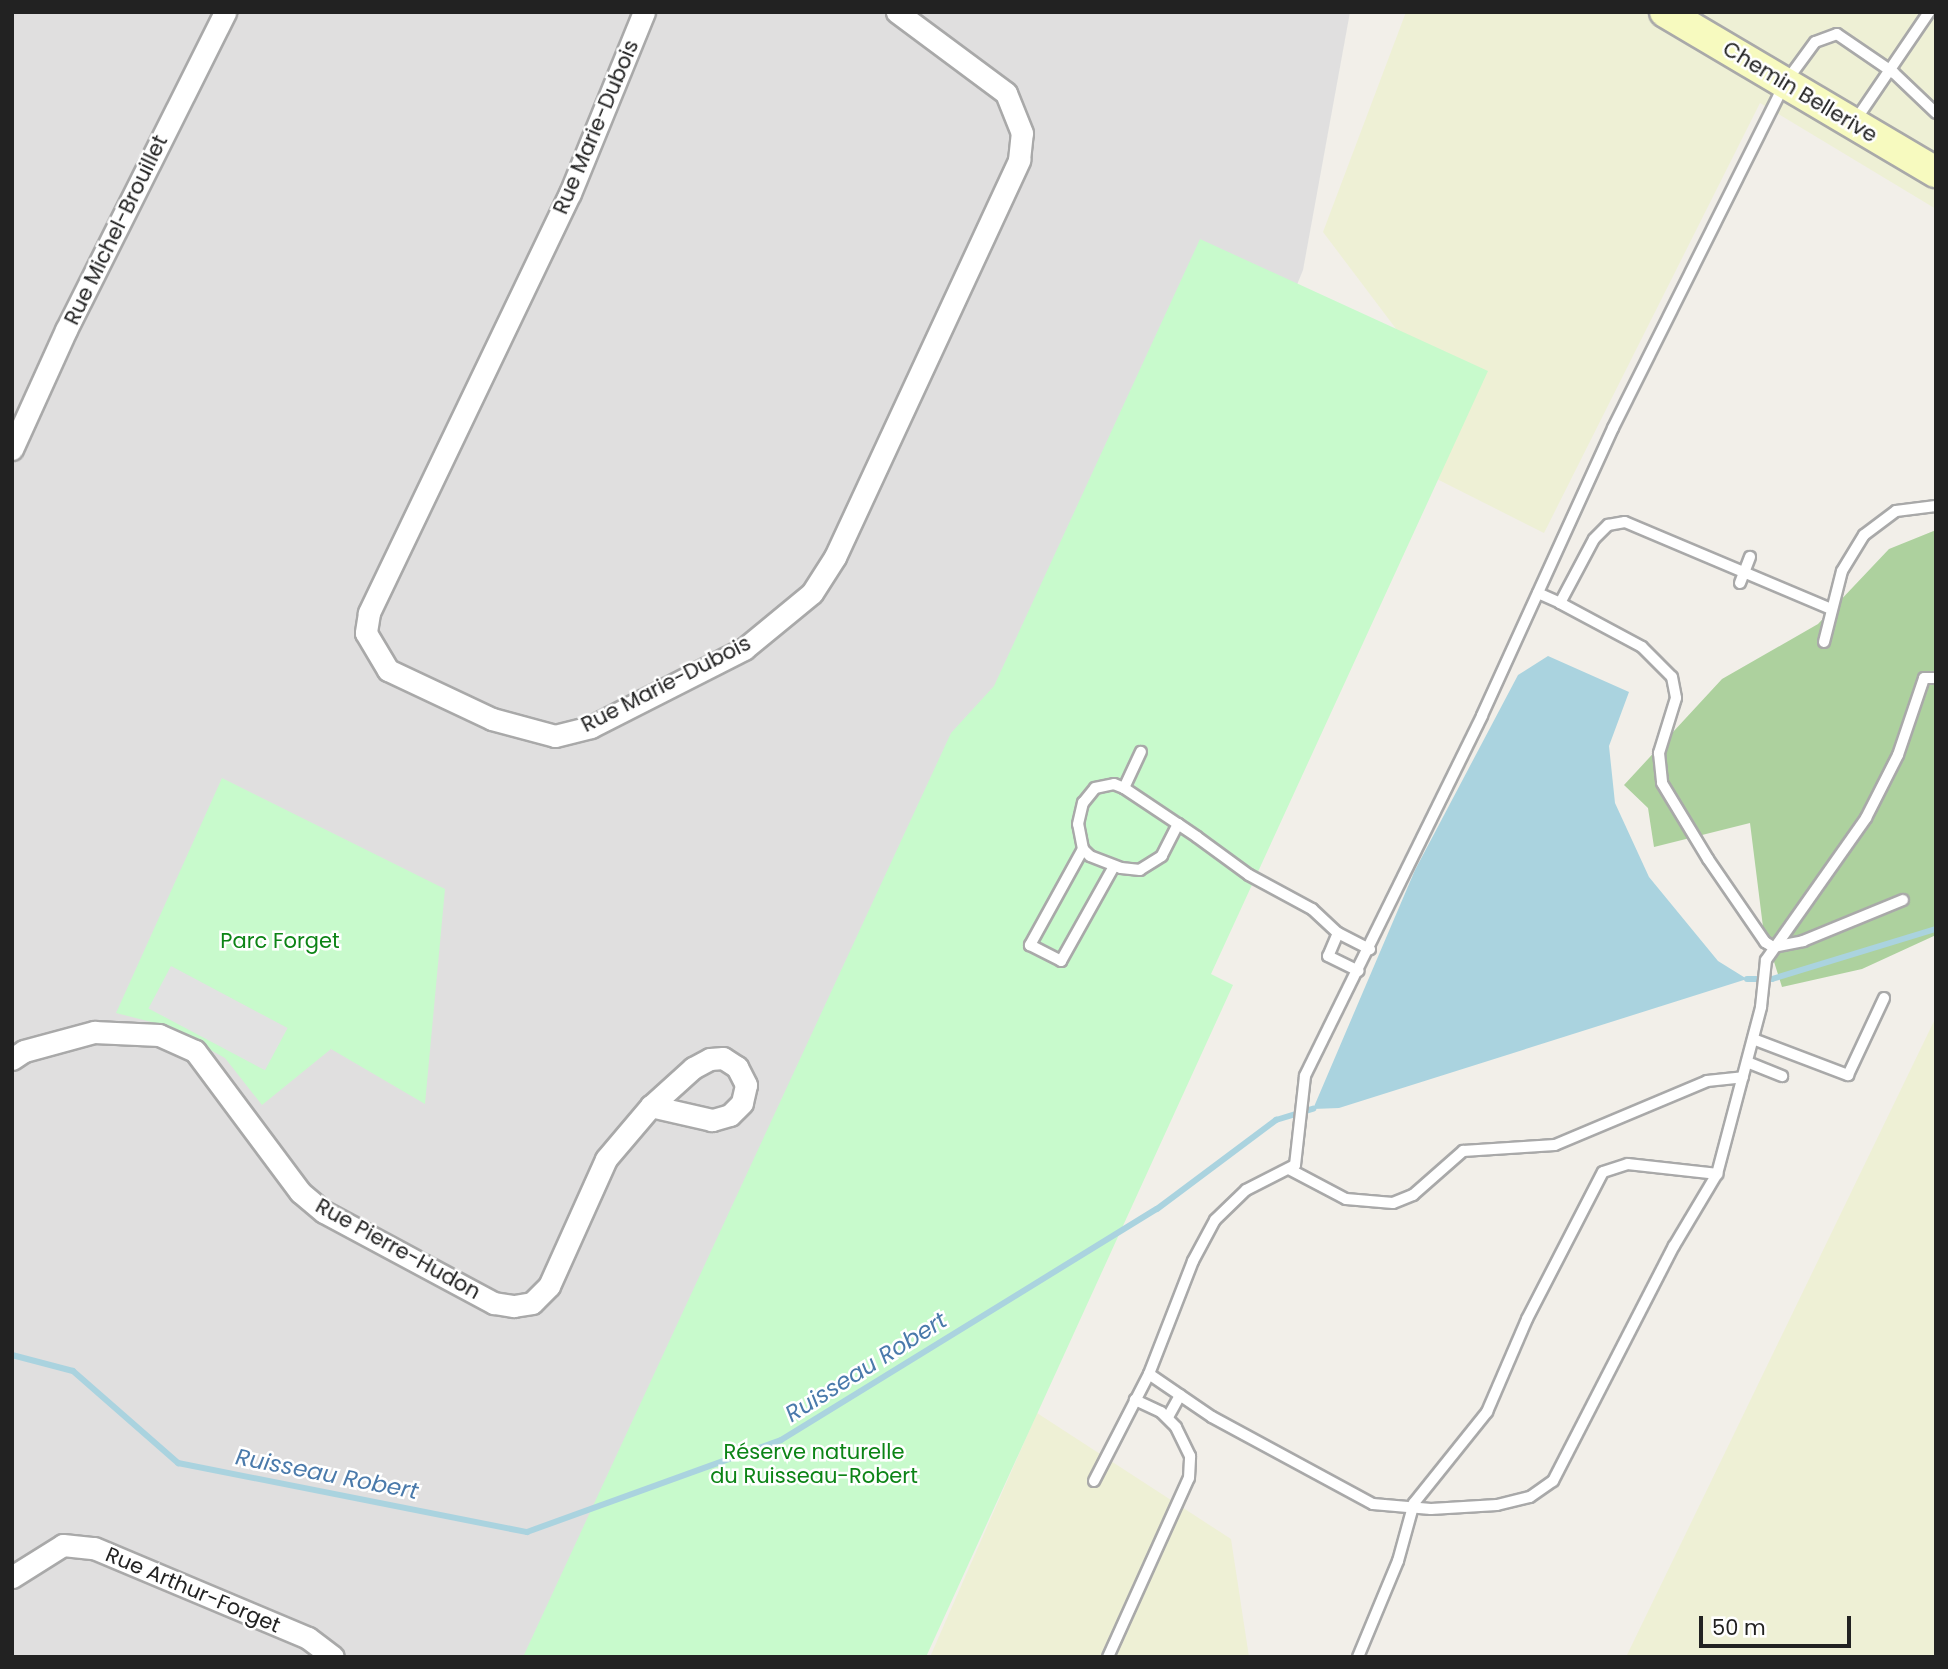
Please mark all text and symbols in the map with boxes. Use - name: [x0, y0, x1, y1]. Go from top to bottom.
- street label: Rue Marie-Dubois: [548, 36, 644, 218]
- street label: Chemin Bellerive: [1718, 36, 1882, 148]
- street label: Rue Michel-Brouillet: [59, 131, 173, 329]
- street label: Rue Marie-Dubois: [577, 630, 755, 738]
- park label: Parc Forget: [220, 928, 340, 954]
- street label: Rue Pierre-Hudon: [311, 1193, 485, 1305]
- water label: Ruisseau Robert: [780, 1306, 952, 1428]
- park label: Réserve naturelle du Ruisseau-Robert: [710, 1439, 918, 1489]
- water label: Ruisseau Robert: [233, 1443, 421, 1505]
- street label: Rue Arthur-Forget: [102, 1542, 284, 1638]
- scale bar: [1703, 1602, 1855, 1646]
- text: 50 m: [1712, 1613, 1766, 1642]

